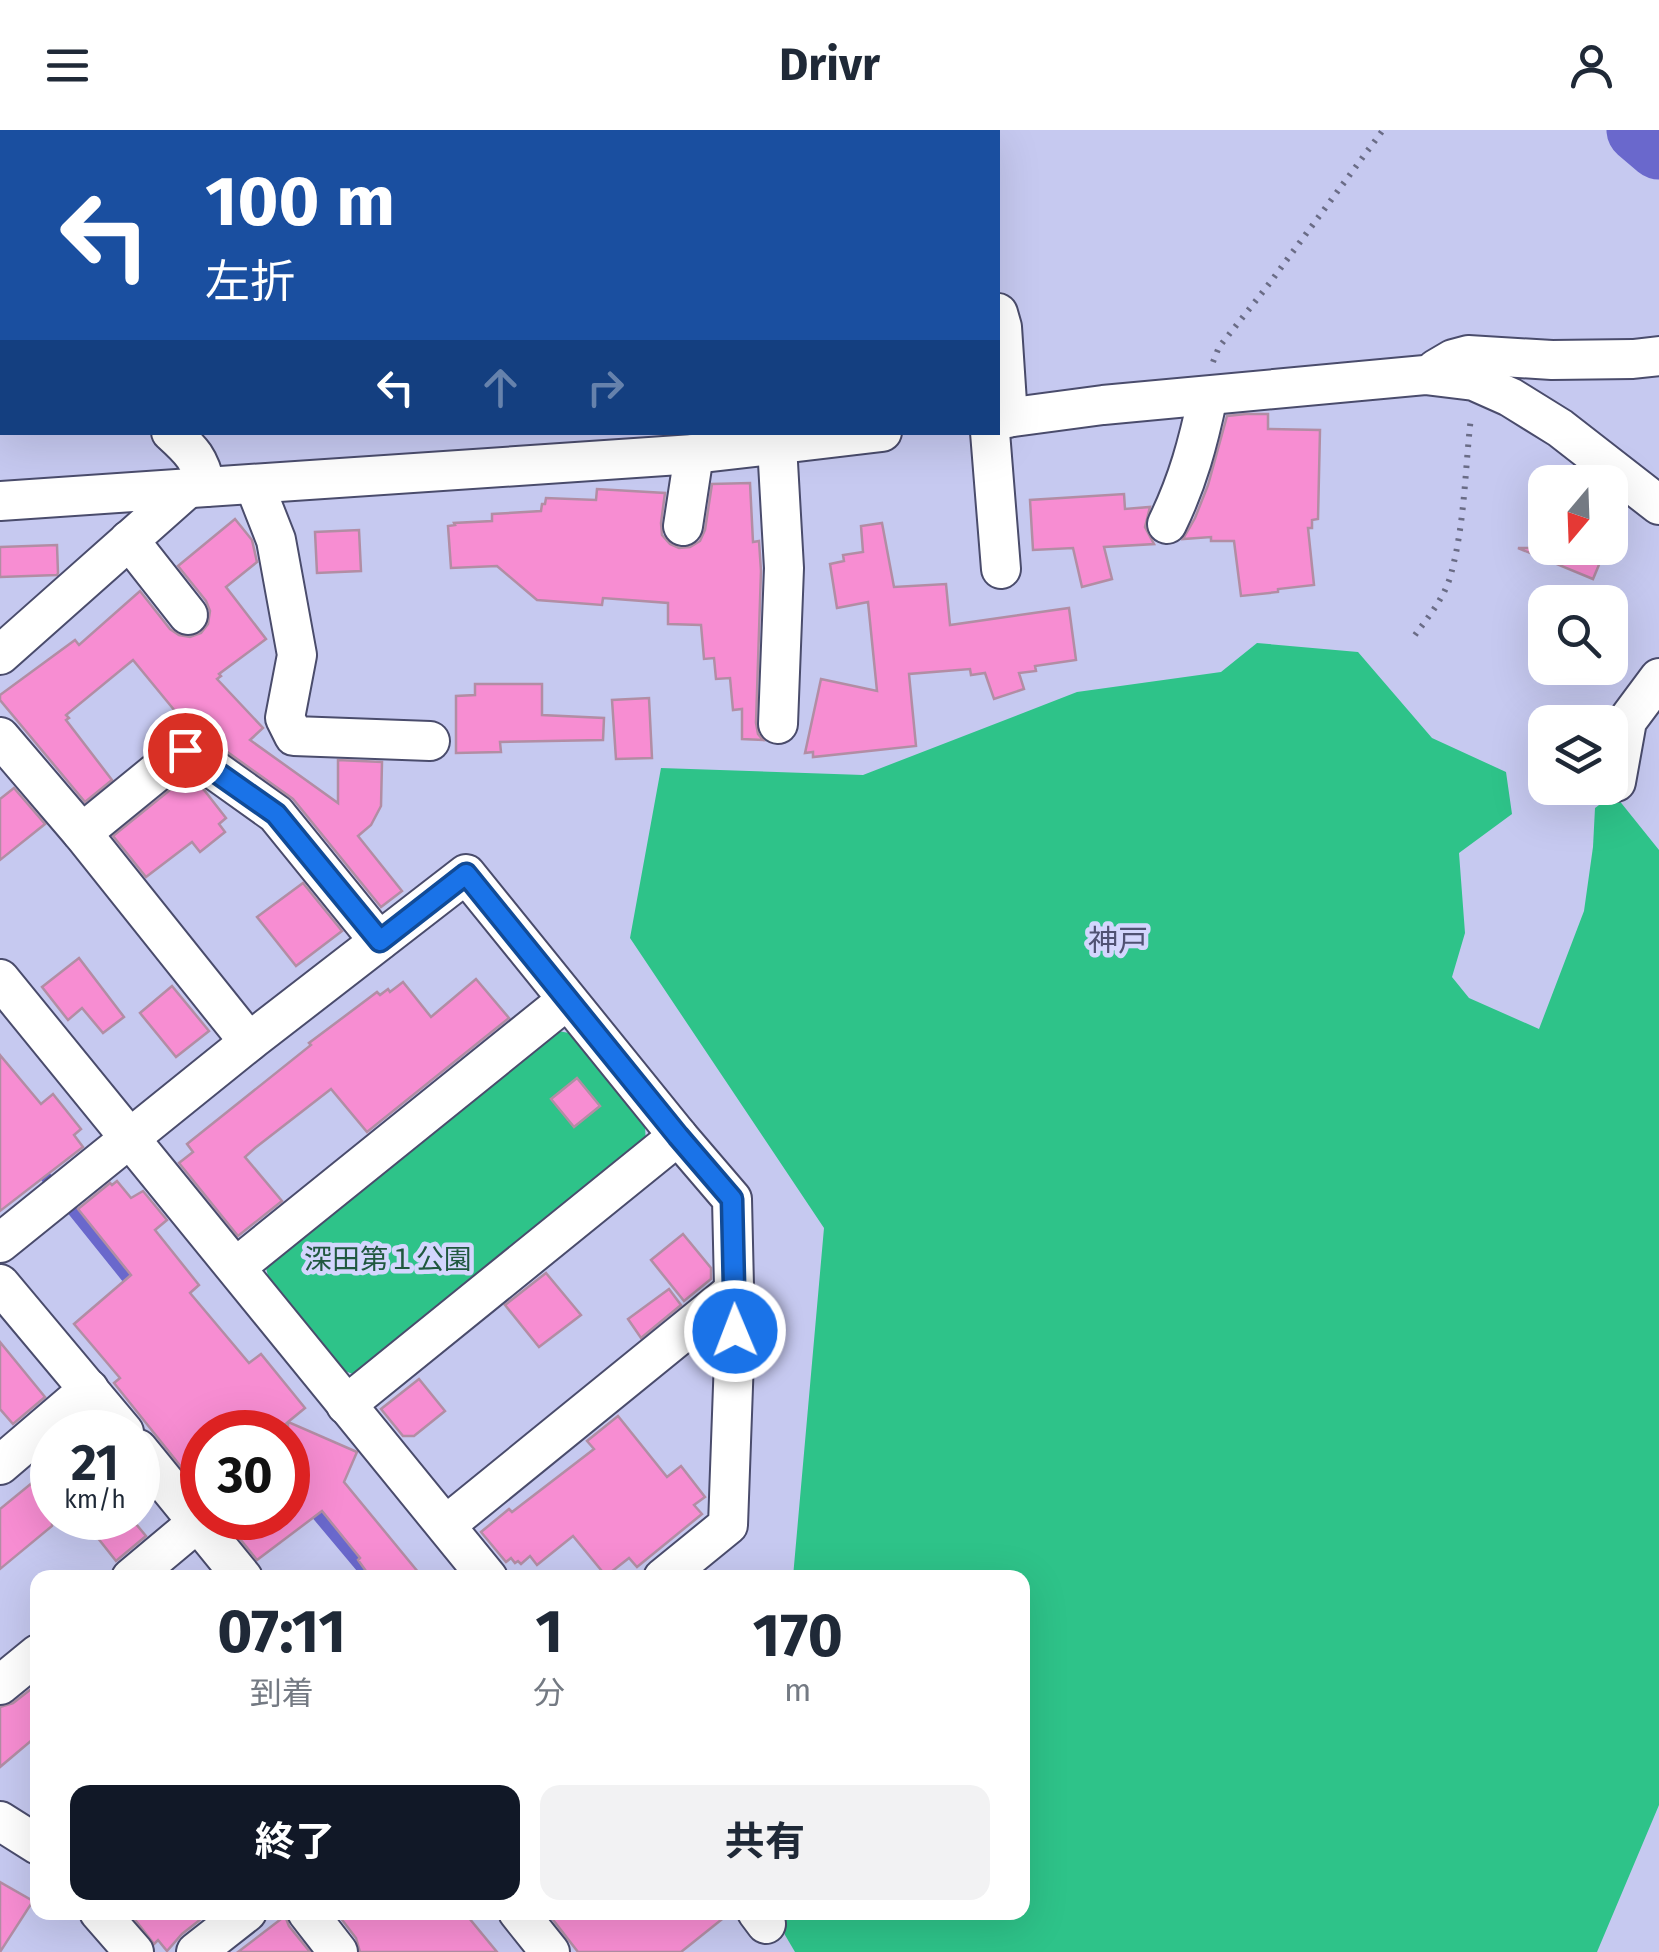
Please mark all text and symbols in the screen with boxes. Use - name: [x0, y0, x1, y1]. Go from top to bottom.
- icon: menu: [40, 38, 95, 93]
- text: Drivr: [779, 38, 880, 92]
- icon: person: [1564, 38, 1619, 93]
- text: 100 m: [205, 160, 395, 244]
- icon: left: [40, 170, 170, 300]
- text: 左折: [205, 255, 295, 309]
- icon: left: [368, 360, 423, 415]
- icon: ahead: [473, 360, 528, 415]
- icon: right: [578, 360, 633, 415]
- north arrow: [1528, 465, 1628, 565]
- map controls: [1528, 465, 1628, 805]
- button: search: [1528, 585, 1628, 685]
- button: layers: [1528, 705, 1628, 805]
- pin: [143, 708, 228, 793]
- icon: arrive: [158, 723, 213, 778]
- district label: 神戸: [1088, 923, 1148, 959]
- park label: 深田第１公園: [304, 1243, 472, 1276]
- position arrow: [683, 1279, 787, 1383]
- speed limit sign: 30: [180, 1410, 310, 1540]
- text: 21: [71, 1433, 119, 1493]
- text: km/h: [64, 1485, 126, 1515]
- text: 07:11: [217, 1596, 346, 1668]
- text: 1: [535, 1596, 563, 1668]
- text: 170: [752, 1600, 843, 1672]
- text: m: [784, 1671, 811, 1709]
- text: 到着: [250, 1674, 314, 1712]
- text: 分: [533, 1674, 565, 1712]
- button: 終了: [70, 1785, 520, 1900]
- button: 共有: [540, 1785, 990, 1900]

